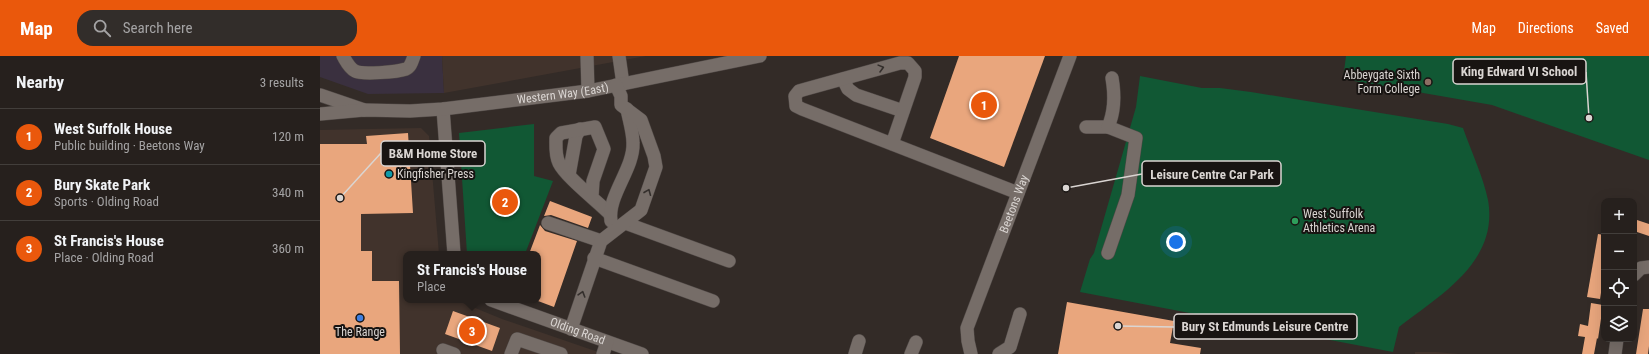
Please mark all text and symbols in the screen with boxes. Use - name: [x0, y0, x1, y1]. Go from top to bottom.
- search box: [77, 10, 357, 46]
- text: Map: [20, 17, 53, 40]
- icon: search: [91, 17, 113, 39]
- text: Search here: [123, 19, 193, 37]
- text: Map: [1472, 20, 1496, 36]
- text: Directions: [1518, 20, 1574, 36]
- text: Saved: [1596, 20, 1629, 36]
- callout: King Edward VI School: [1453, 59, 1586, 84]
- one-way arrow: [877, 64, 884, 73]
- text: King Edward VI School: [1461, 64, 1577, 79]
- place label: Abbeygate Sixth Form College: [1344, 68, 1420, 96]
- text: Nearby: [16, 72, 64, 92]
- text: 3 results: [260, 75, 304, 90]
- marker: Abbeygate Sixth Form College: [1423, 77, 1433, 87]
- street label: Western Way (East): [516, 80, 610, 107]
- pin: 1: [971, 90, 997, 120]
- text: West Suffolk House: [54, 120, 172, 138]
- text: 1: [26, 129, 32, 144]
- text: 120 m: [272, 129, 304, 144]
- text: Public building · Beetons Way: [54, 138, 205, 153]
- callout: B&M Home Store: [381, 141, 485, 166]
- text: B&M Home Store: [389, 146, 477, 161]
- callout: Leisure Centre Car Park: [1142, 161, 1281, 186]
- place label: Kingfisher Press: [397, 167, 474, 181]
- text: Leisure Centre Car Park: [1150, 167, 1275, 182]
- marker: Kingfisher Press: [384, 169, 394, 179]
- street label: Beetons Way: [997, 173, 1031, 235]
- text: Bury Skate Park: [54, 176, 150, 194]
- text: 2: [26, 185, 32, 200]
- text: 340 m: [272, 185, 304, 200]
- pin: 2: [492, 187, 518, 217]
- one-way arrow: [643, 189, 651, 197]
- text: Sports · Olding Road: [54, 194, 159, 209]
- map controls: [1601, 198, 1637, 342]
- button: +: [1601, 198, 1637, 234]
- place label: West Suffolk Athletics Arena: [1303, 207, 1376, 235]
- marker: West Suffolk Athletics Arena: [1290, 216, 1300, 226]
- text: St Francis's House: [54, 232, 164, 250]
- your location: [1166, 232, 1186, 252]
- button: −: [1601, 234, 1637, 270]
- text: 3: [26, 241, 32, 256]
- text: 360 m: [272, 241, 304, 256]
- text: Place · Olding Road: [54, 250, 154, 265]
- popup: [403, 251, 541, 303]
- text: St Francis's House: [417, 261, 527, 279]
- button: locate: [1601, 270, 1637, 306]
- text: Place: [417, 279, 446, 294]
- one-way arrow: [578, 290, 586, 297]
- button: layers: [1601, 306, 1637, 342]
- marker: The Range: [355, 313, 365, 323]
- callout: Bury St Edmunds Leisure Centre: [1174, 314, 1357, 339]
- street label: Olding Road: [548, 315, 607, 347]
- pin: 3: [459, 316, 485, 346]
- text: Bury St Edmunds Leisure Centre: [1181, 319, 1349, 334]
- place label: The Range: [335, 325, 385, 339]

